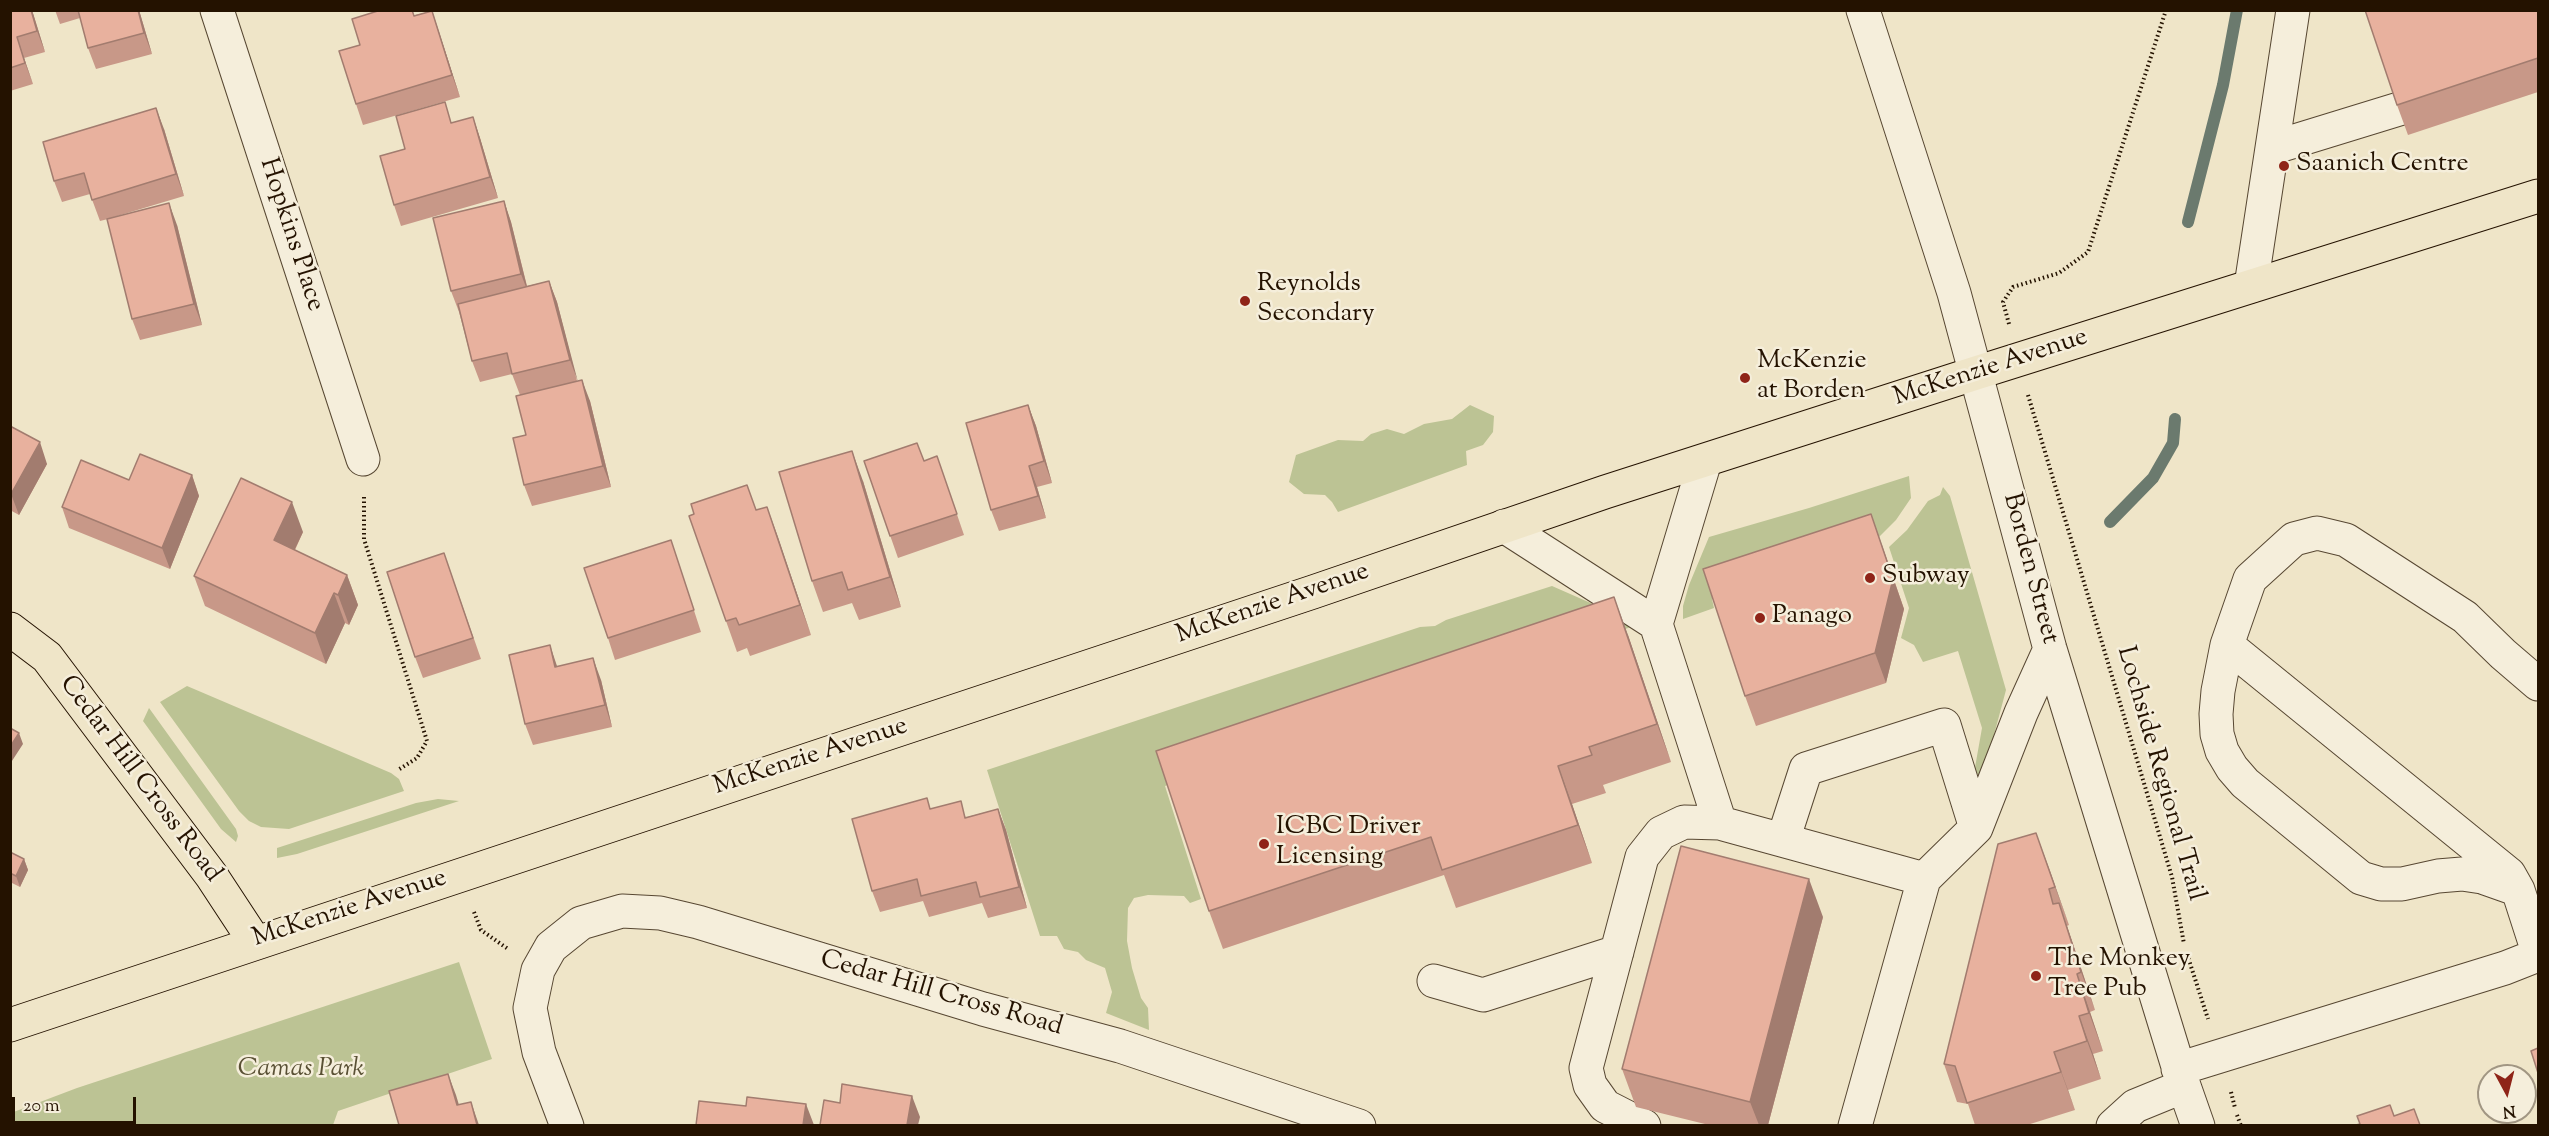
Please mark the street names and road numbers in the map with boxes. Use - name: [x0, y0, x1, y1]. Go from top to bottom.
- street label: Hopkins Place: [251, 155, 329, 315]
- street label: McKenzie Avenue: [1890, 323, 2092, 415]
- street label: Borden Street: [1994, 490, 2064, 648]
- street label: McKenzie Avenue: [1172, 557, 1374, 653]
- street label: Lochside Regional Trail: [2108, 643, 2210, 905]
- street label: Cedar Hill Cross Road: [51, 670, 227, 890]
- street label: McKenzie Avenue: [710, 712, 912, 804]
- street label: McKenzie Avenue: [249, 864, 451, 956]
- street label: Cedar Hill Cross Road: [816, 945, 1066, 1045]

